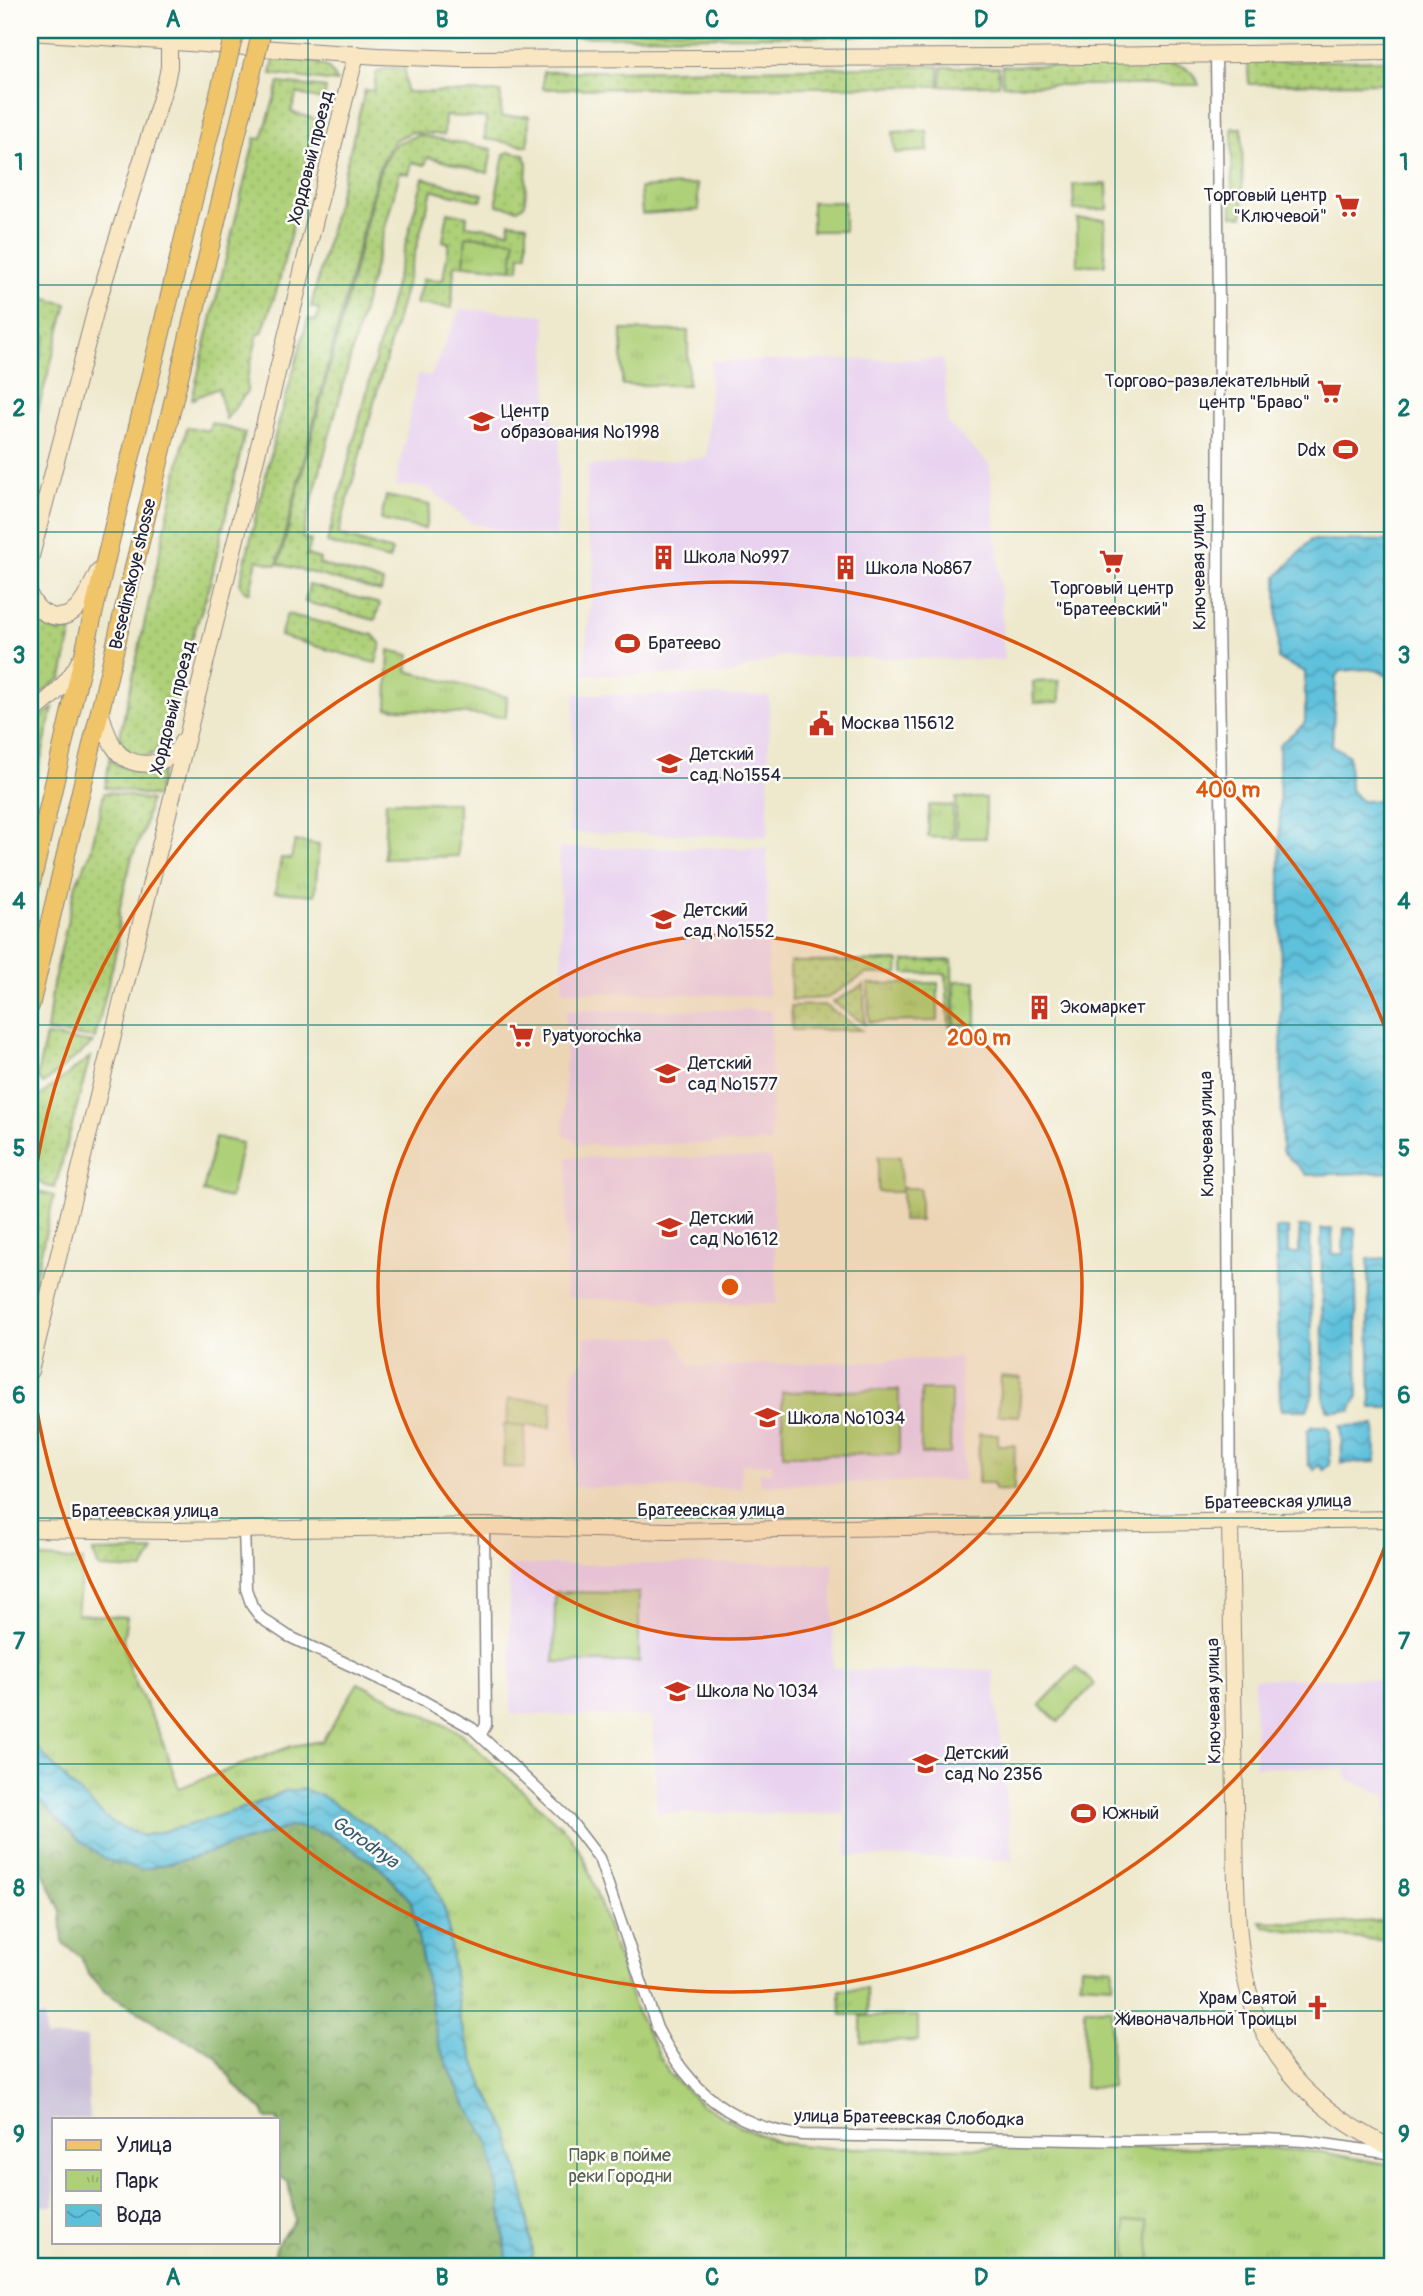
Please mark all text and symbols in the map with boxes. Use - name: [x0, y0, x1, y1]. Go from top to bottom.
- text: A: [166, 5, 181, 34]
- text: B: [435, 5, 449, 34]
- text: C: [705, 5, 719, 34]
- text: D: [974, 5, 988, 34]
- text: E: [1244, 5, 1256, 34]
- street label: Хордовый проезд: [283, 89, 339, 227]
- text: 1: [15, 148, 24, 177]
- text: 1: [1400, 148, 1409, 177]
- place label: Торговый центр "Ключевой": [1203, 184, 1327, 228]
- supermarket icon: Торговый центр "Ключевой": [1333, 191, 1361, 219]
- place label: Торгово-развлекательный центр "Браво": [1105, 370, 1310, 414]
- supermarket icon: Торгово-развлекательный центр "Браво": [1316, 377, 1344, 405]
- text: 2: [13, 394, 26, 423]
- text: 2: [1398, 394, 1411, 423]
- place label: Центр образования №1998: [501, 400, 659, 444]
- school or university icon: Центр образования №1998: [467, 407, 495, 435]
- sports icon: Ddx: [1332, 436, 1360, 464]
- place label: Ddx: [1297, 439, 1326, 462]
- street label: Besedinskoye shosse: [104, 496, 162, 652]
- street label: Ключевая улица: [1186, 504, 1212, 630]
- building icon: Школа №997: [650, 543, 678, 571]
- place label: Школа №997: [684, 546, 790, 569]
- supermarket icon: Торговый центр "Братеевский": [1098, 547, 1126, 575]
- building icon: Школа №867: [832, 554, 860, 582]
- place label: Школа №867: [866, 557, 973, 580]
- place label: Торговый центр "Братеевский": [1050, 577, 1174, 621]
- sports icon: Братеево: [614, 629, 642, 657]
- place label: Братеево: [648, 632, 721, 655]
- street label: Хордовый проезд: [145, 639, 201, 777]
- text: 3: [13, 641, 25, 670]
- text: 3: [1398, 641, 1410, 670]
- public building icon: Москва 115612: [807, 709, 835, 737]
- place label: Москва 115612: [841, 712, 955, 735]
- place label: Детский сад №1554: [689, 743, 782, 787]
- school or university icon: Детский сад №1554: [656, 750, 684, 778]
- text: 400 m: [1196, 777, 1260, 804]
- text: 4: [12, 887, 26, 916]
- text: 4: [1397, 887, 1411, 916]
- place label: Детский сад №1552: [683, 899, 775, 943]
- school or university icon: Детский сад №1552: [650, 906, 678, 934]
- building icon: Экомаркет: [1026, 993, 1054, 1021]
- place label: Экомаркет: [1060, 996, 1146, 1019]
- supermarket icon: Pyatyorochka: [508, 1022, 536, 1050]
- place label: Pyatyorochka: [542, 1025, 641, 1048]
- text: 200 m: [947, 1025, 1011, 1052]
- place label: Детский сад №1577: [687, 1052, 778, 1096]
- school or university icon: Детский сад №1577: [654, 1059, 682, 1087]
- street label: Ключевая улица: [1194, 1071, 1220, 1197]
- text: 5: [13, 1134, 25, 1163]
- text: 5: [1398, 1134, 1410, 1163]
- place label: Детский сад №1612: [689, 1207, 779, 1251]
- school or university icon: Детский сад №1612: [656, 1214, 684, 1242]
- centre of rings: [718, 1275, 742, 1299]
- text: 6: [12, 1381, 26, 1410]
- text: 6: [1397, 1381, 1411, 1410]
- school or university icon: Школа №1034: [754, 1404, 782, 1432]
- place label: Школа №1034: [788, 1407, 906, 1430]
- street label: Братеевская улица: [1204, 1489, 1352, 1515]
- street label: Братеевская улица: [637, 1499, 785, 1522]
- street label: Братеевская улица: [71, 1500, 219, 1523]
- text: 7: [13, 1627, 26, 1656]
- text: 7: [1398, 1627, 1411, 1656]
- street label: Ключевая улица: [1201, 1638, 1227, 1764]
- school or university icon: Школа № 1034: [663, 1677, 691, 1705]
- place label: Школа № 1034: [697, 1680, 819, 1703]
- place label: Детский сад № 2356: [944, 1742, 1043, 1786]
- school or university icon: Детский сад № 2356: [911, 1749, 939, 1777]
- sports icon: Южный: [1069, 1799, 1097, 1827]
- place label: Южный: [1103, 1802, 1159, 1825]
- water label: Gorodnya: [327, 1810, 404, 1874]
- text: 8: [13, 1874, 25, 1903]
- text: 8: [1398, 1874, 1410, 1903]
- place label: Храм Святой Живоначальной Троицы: [1114, 1987, 1297, 2031]
- church icon: Храм Святой Живоначальной Троицы: [1303, 1994, 1331, 2022]
- street label: улица Братеевская Слободка: [793, 2104, 1024, 2132]
- legend: [52, 2118, 280, 2244]
- text: 9: [13, 2120, 25, 2149]
- text: 9: [1398, 2120, 1410, 2149]
- text: Улица: [116, 2132, 172, 2159]
- park label: Парк в пойме реки Городни: [569, 2144, 671, 2188]
- text: Парк: [116, 2168, 159, 2195]
- text: Вода: [116, 2202, 162, 2229]
- text: A: [166, 2263, 181, 2292]
- text: B: [435, 2263, 449, 2292]
- text: C: [705, 2263, 719, 2292]
- text: D: [974, 2263, 988, 2292]
- text: E: [1244, 2263, 1256, 2292]

